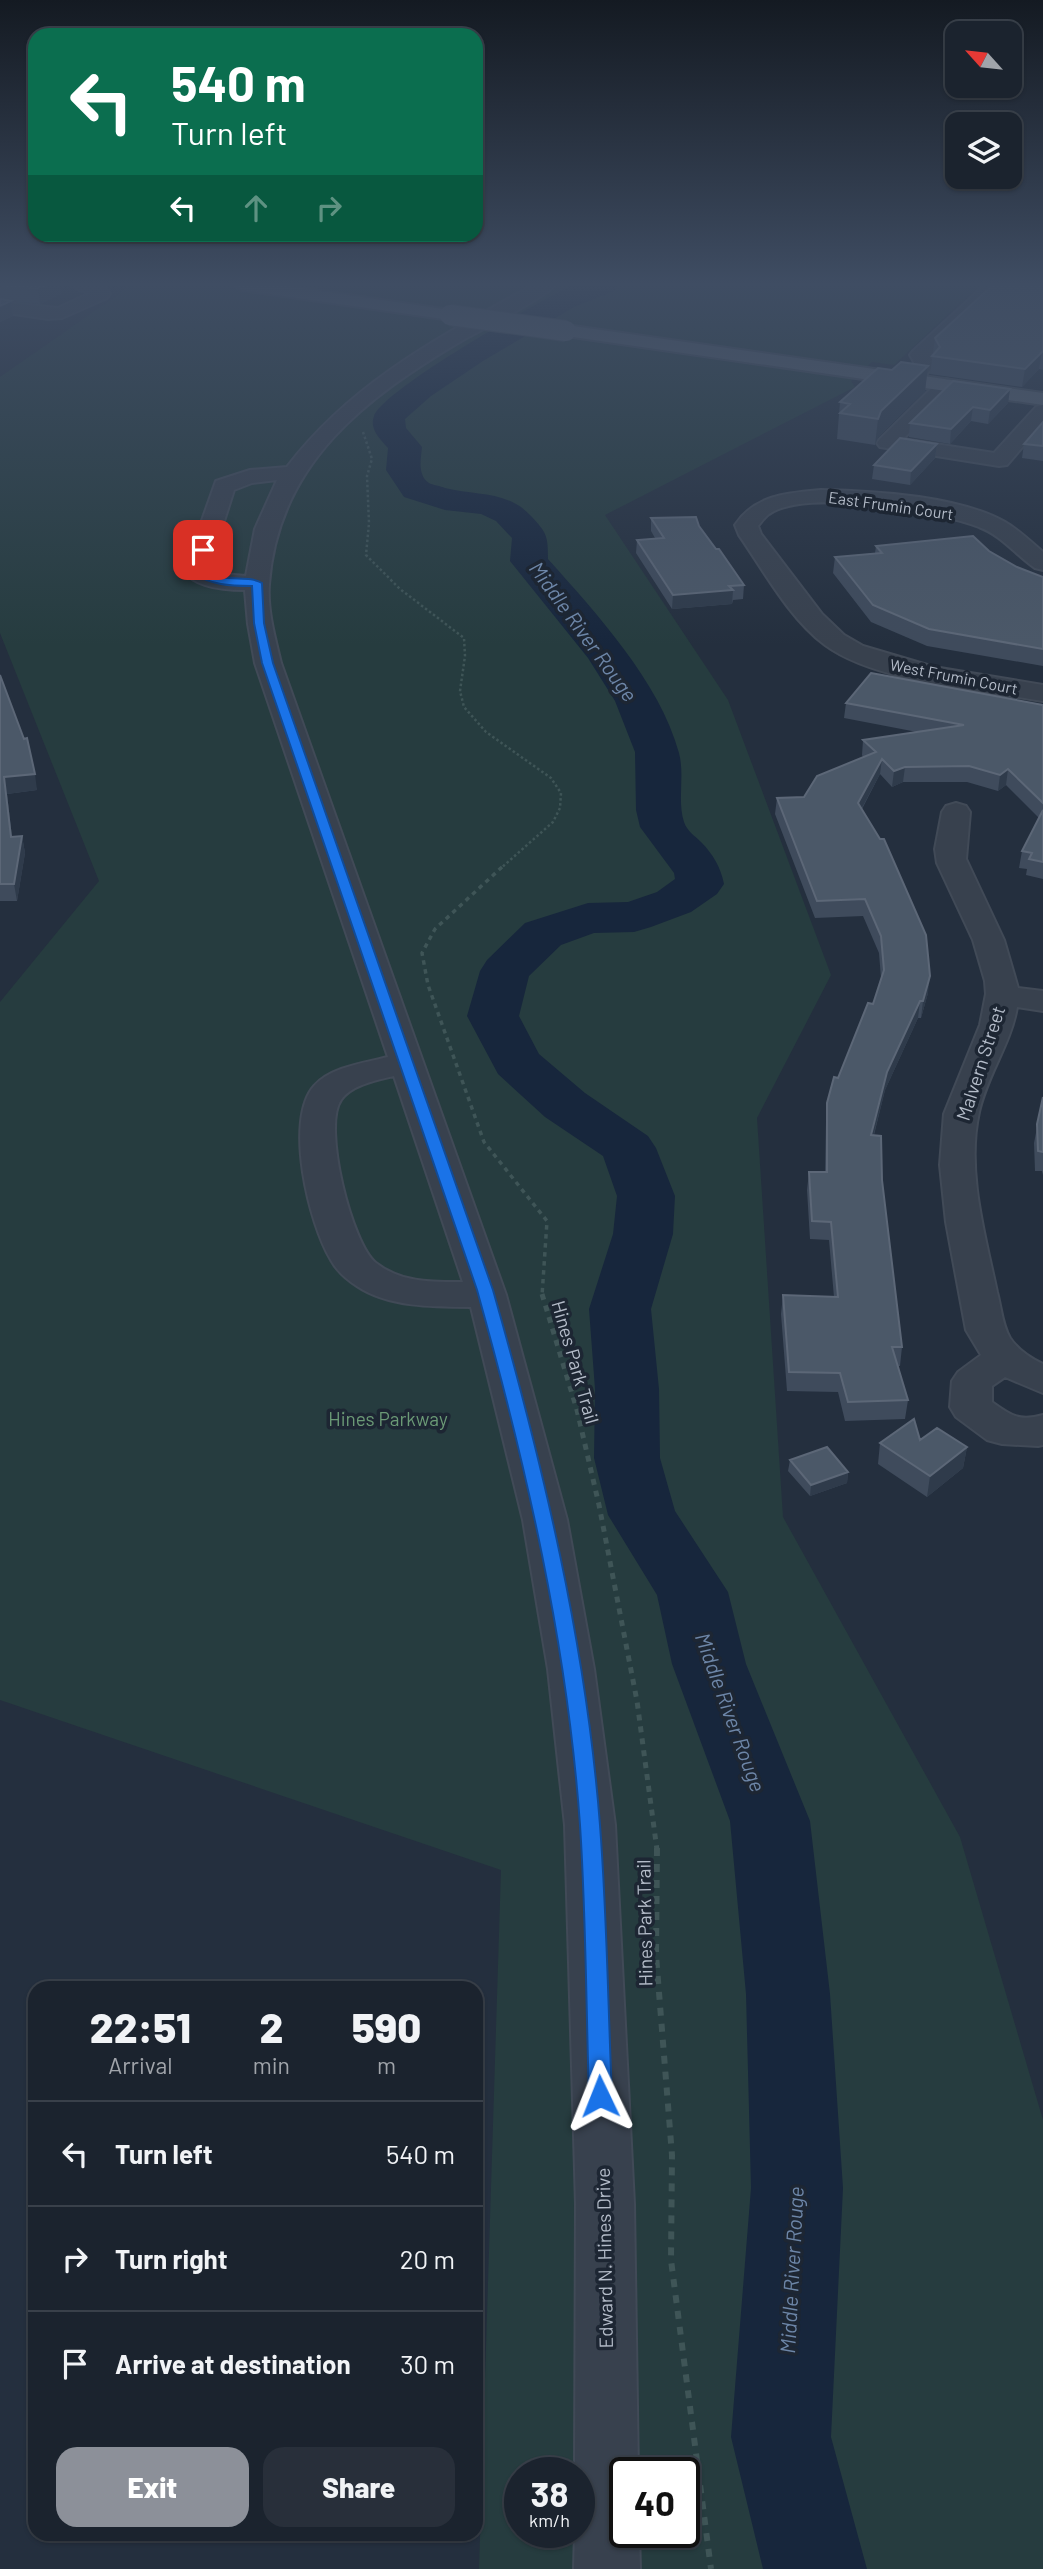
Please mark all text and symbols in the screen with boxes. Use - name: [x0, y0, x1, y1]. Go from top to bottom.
- north arrow: [945, 21, 1022, 98]
- map controls: [945, 21, 1022, 189]
- text: 540 m: [171, 53, 306, 112]
- icon: left: [56, 56, 147, 147]
- button: layers: [945, 112, 1022, 189]
- text: Turn left: [171, 113, 288, 151]
- icon: left: [164, 189, 202, 227]
- icon: ahead: [237, 189, 275, 227]
- icon: right: [310, 189, 348, 227]
- street label: East Frumin Court: [827, 487, 955, 523]
- pin: [173, 520, 233, 580]
- icon: arrive: [184, 531, 222, 569]
- water label: Middle River Rouge: [525, 556, 643, 706]
- street label: West Frumin Court: [889, 654, 1019, 698]
- street label: Malvern Street: [951, 1003, 1009, 1123]
- street label: Hines Park Trail: [547, 1298, 605, 1426]
- park label: Hines Parkway: [328, 1407, 448, 1430]
- water label: Middle River Rouge: [691, 1629, 771, 1795]
- street label: Hines Park Trail: [631, 1859, 657, 1987]
- text: 22:51: [90, 2001, 191, 2051]
- text: 2: [259, 2001, 283, 2051]
- text: 590: [352, 2001, 421, 2051]
- text: Arrival: [108, 2051, 172, 2079]
- text: min: [253, 2051, 290, 2079]
- text: m: [377, 2051, 396, 2079]
- position arrow: [563, 2059, 637, 2133]
- icon: left: [56, 2135, 94, 2173]
- text: Turn left: [115, 2138, 213, 2169]
- text: 540 m: [386, 2138, 455, 2169]
- street label: Edward N. Hines Drive: [591, 2168, 617, 2348]
- water label: Middle River Rouge: [774, 2186, 808, 2354]
- icon: right: [56, 2240, 94, 2278]
- text: Turn right: [115, 2243, 228, 2274]
- text: 20 m: [400, 2243, 455, 2274]
- icon: arrive: [56, 2345, 94, 2383]
- text: Arrive at destination: [115, 2348, 351, 2379]
- text: 30 m: [400, 2348, 455, 2379]
- button: Exit: [56, 2447, 249, 2527]
- button: Share: [263, 2447, 455, 2527]
- speed limit sign: 40: [609, 2457, 700, 2548]
- text: 38: [531, 2472, 568, 2514]
- text: km/h: [529, 2509, 570, 2531]

